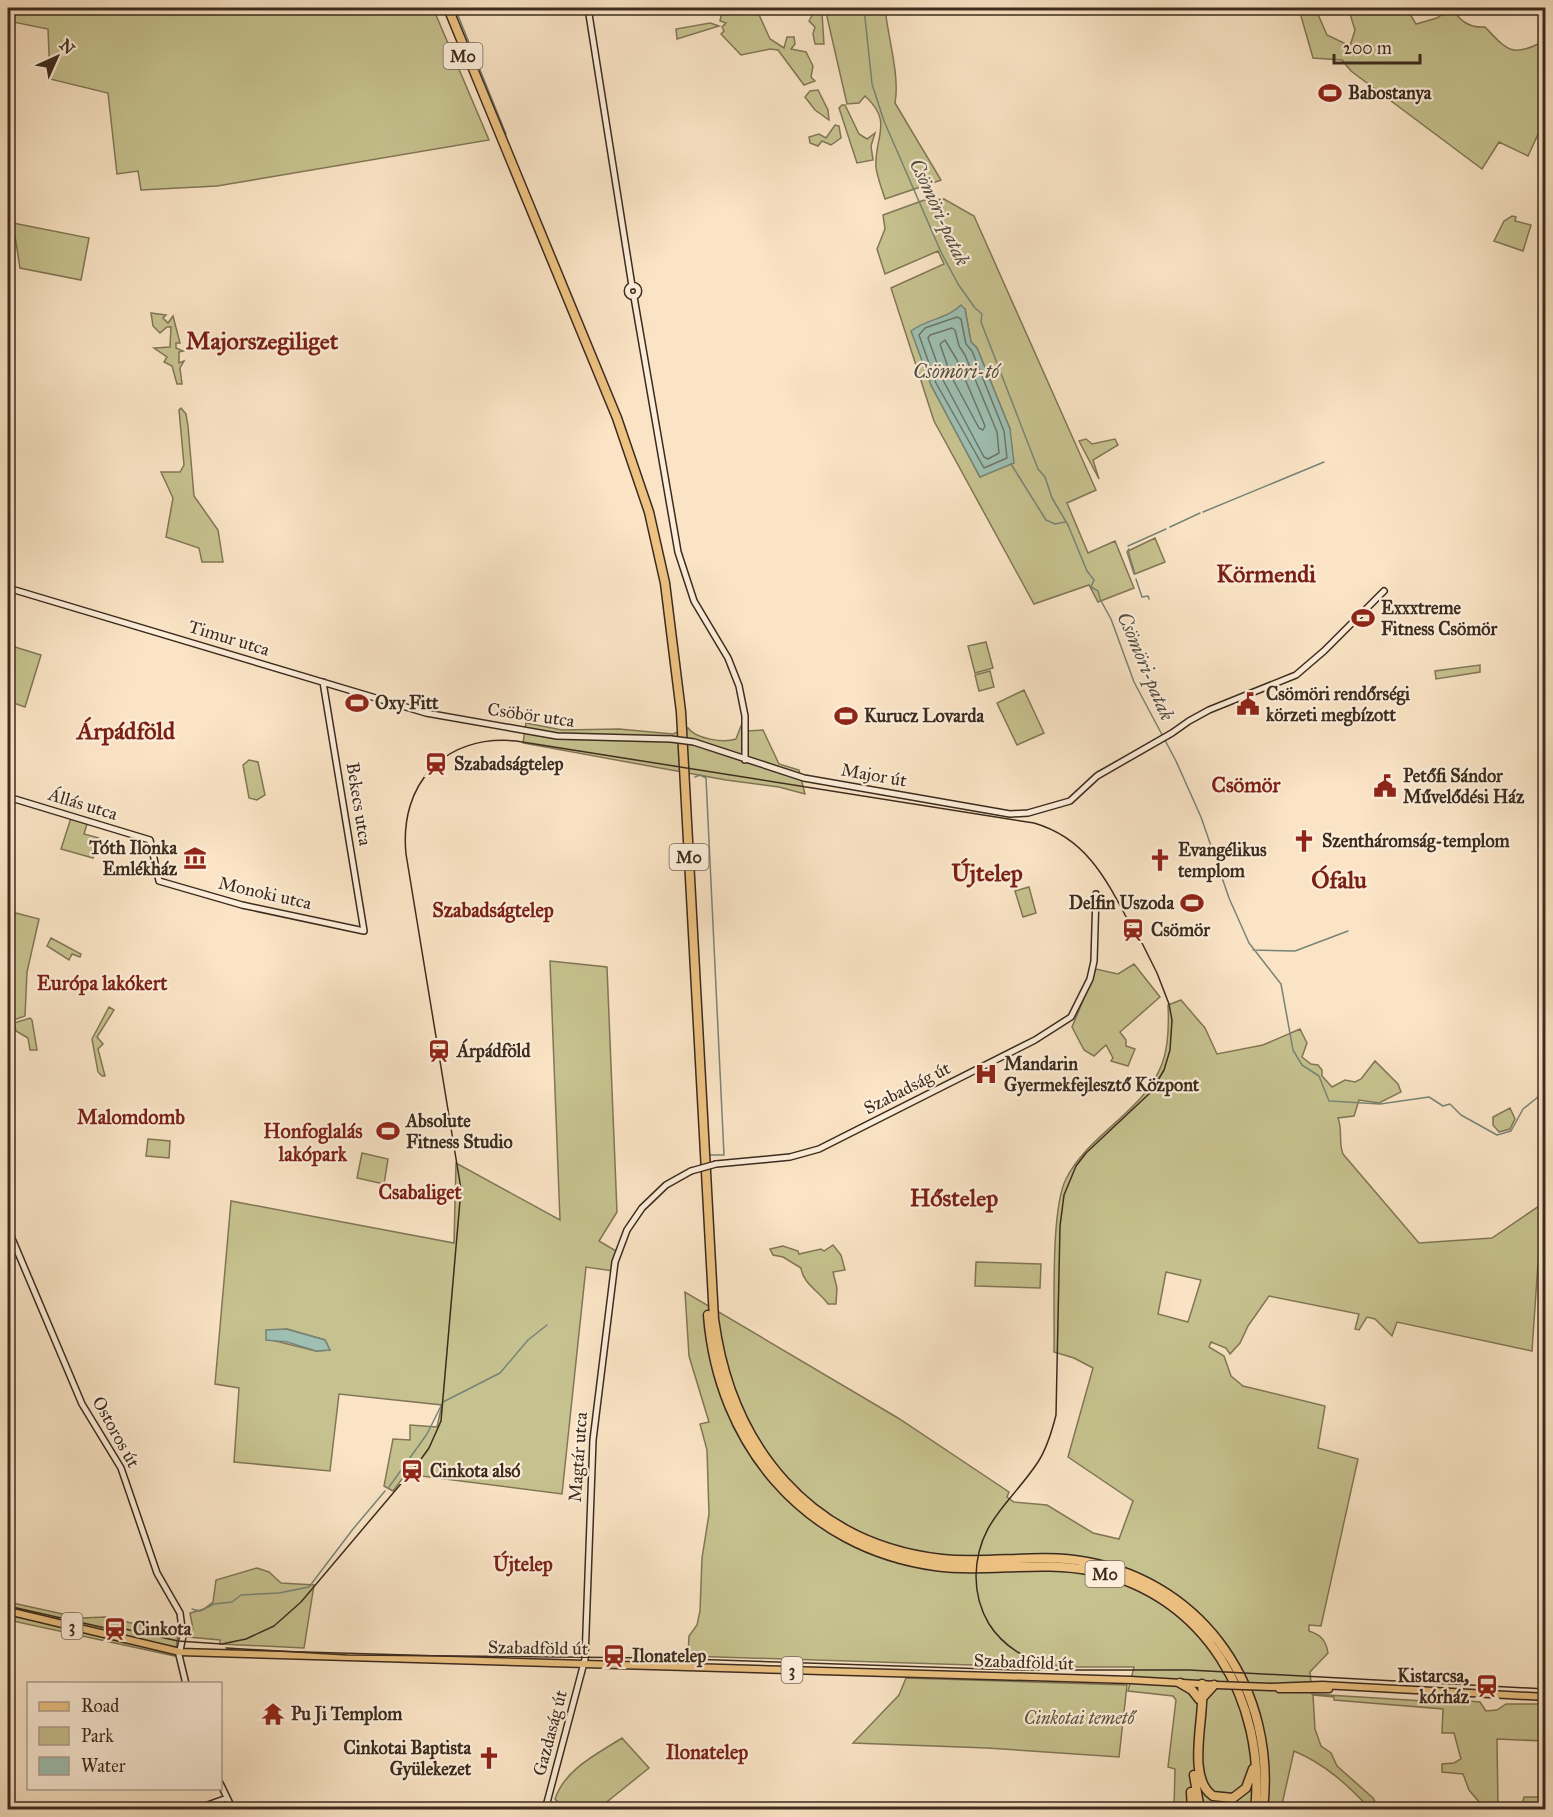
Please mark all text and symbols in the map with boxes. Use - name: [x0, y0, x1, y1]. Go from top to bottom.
- north arrow: [27, 27, 87, 87]
- scale bar: [1334, 27, 1420, 65]
- text: N: [56, 35, 79, 59]
- text: 200 m: [1343, 37, 1392, 59]
- road number: M0: [444, 43, 482, 69]
- sports icon: Babostanya: [1317, 80, 1343, 106]
- place label: Babostanya: [1348, 82, 1432, 105]
- water label: Csömöri-patak: [904, 155, 975, 270]
- district label: Majorszegiliget: [186, 326, 339, 356]
- water label: Csömöri-tó: [913, 359, 1003, 383]
- district label: Körmendi: [1216, 559, 1316, 589]
- place label: Exxxtreme Fitness Csömör: [1381, 597, 1498, 640]
- sports icon: Exxxtreme Fitness Csömör: [1350, 605, 1376, 631]
- water label: Csömöri-patak: [1111, 608, 1180, 724]
- street label: Timur utca: [186, 615, 273, 661]
- place label: Csömöri rendőrségi körzeti megbízott: [1266, 683, 1411, 727]
- sports icon: Oxy Fitt: [344, 690, 370, 716]
- public building icon: Csömöri rendőrségi körzeti megbízott: [1235, 691, 1261, 717]
- place label: Oxy Fitt: [375, 692, 439, 715]
- street label: Csöbör utca: [486, 698, 576, 732]
- sports icon: Kurucz Lovarda: [833, 703, 859, 729]
- place label: Kurucz Lovarda: [864, 705, 985, 727]
- district label: Árpádföld: [75, 716, 176, 746]
- station icon: Szabadságtelep: [423, 751, 449, 777]
- place label: Szabadságtelep: [454, 753, 563, 776]
- street label: Major út: [839, 758, 909, 792]
- street label: Bekecs utca: [342, 761, 377, 848]
- place label: Petőfi Sándor Művelődési Ház: [1403, 765, 1525, 808]
- district label: Csömör: [1212, 772, 1282, 798]
- public building icon: Petőfi Sándor Művelődési Ház: [1372, 773, 1398, 799]
- street label: Állás utca: [45, 781, 121, 825]
- church icon: Szentháromság-templom: [1291, 828, 1317, 854]
- place label: Szentháromság-templom: [1322, 830, 1511, 853]
- place label: Tóth Ilonka Emlékház: [88, 837, 178, 880]
- place label: Evangélikus templom: [1177, 839, 1267, 883]
- road number: M0: [670, 844, 708, 870]
- museum icon: Tóth Ilonka Emlékház: [182, 845, 208, 871]
- church icon: Evangélikus templom: [1147, 847, 1173, 873]
- district label: Újtelep: [951, 857, 1023, 888]
- district label: Ófalu: [1311, 864, 1367, 895]
- street label: Monoki utca: [216, 872, 314, 914]
- sports icon: Delfin Uszoda: [1179, 890, 1205, 916]
- place label: Delfin Uszoda: [1069, 892, 1174, 914]
- district label: Szabadságtelep: [432, 898, 554, 923]
- station icon: Csömör: [1120, 917, 1146, 943]
- place label: Csömör: [1151, 919, 1211, 941]
- district label: Európa lakókert: [37, 971, 168, 996]
- station icon: Árpádföld: [426, 1038, 452, 1064]
- place label: Árpádföld: [456, 1038, 531, 1063]
- place label: Mandarin Gyermekfejlesztő Központ: [1004, 1053, 1200, 1097]
- street label: Szabadság út: [860, 1057, 955, 1120]
- hospital icon: Mandarin Gyermekfejlesztő Központ: [973, 1061, 999, 1087]
- district label: Malomdomb: [77, 1105, 185, 1129]
- place label: Absolute Fitness Studio: [405, 1110, 513, 1153]
- sports icon: Absolute Fitness Studio: [375, 1118, 401, 1144]
- district label: Honfoglalás lakópark: [263, 1119, 363, 1167]
- district label: Csabaliget: [378, 1180, 463, 1205]
- district label: Hőstelep: [910, 1183, 998, 1213]
- street label: Ostoros út: [87, 1393, 145, 1472]
- street label: Magtár utca: [564, 1411, 593, 1503]
- station icon: Cinkota alsó: [399, 1458, 425, 1484]
- place label: Cinkota alsó: [430, 1460, 520, 1482]
- district label: Újtelep: [493, 1550, 553, 1577]
- road number: M0: [1086, 1561, 1124, 1587]
- road number: 3: [62, 1613, 82, 1639]
- station icon: Cinkota: [102, 1616, 128, 1642]
- place label: Cinkota: [133, 1618, 192, 1640]
- street label: Szabadföld út: [488, 1636, 589, 1660]
- station icon: Ilonatelep: [601, 1643, 627, 1669]
- place label: Ilonatelep: [632, 1645, 706, 1668]
- street label: Szabadföld út: [973, 1649, 1075, 1675]
- road number: 3: [782, 1657, 802, 1683]
- place label: Kistarcsa, kórház: [1397, 1665, 1470, 1708]
- station icon: Kistarcsa, kórház: [1474, 1673, 1500, 1699]
- legend: [27, 1682, 222, 1790]
- street label: Gazdaság út: [528, 1687, 573, 1779]
- text: Road: [81, 1695, 119, 1717]
- temple icon: Pu Ji Templom: [260, 1701, 286, 1727]
- place label: Pu Ji Templom: [291, 1703, 403, 1726]
- park label: Cinkotai temető: [1024, 1707, 1137, 1729]
- text: Park: [81, 1725, 114, 1747]
- place label: Cinkotai Baptista Gyülekezet: [343, 1737, 472, 1781]
- district label: Ilonatelep: [666, 1740, 748, 1765]
- church icon: Cinkotai Baptista Gyülekezet: [476, 1745, 502, 1771]
- text: Water: [81, 1755, 126, 1777]

